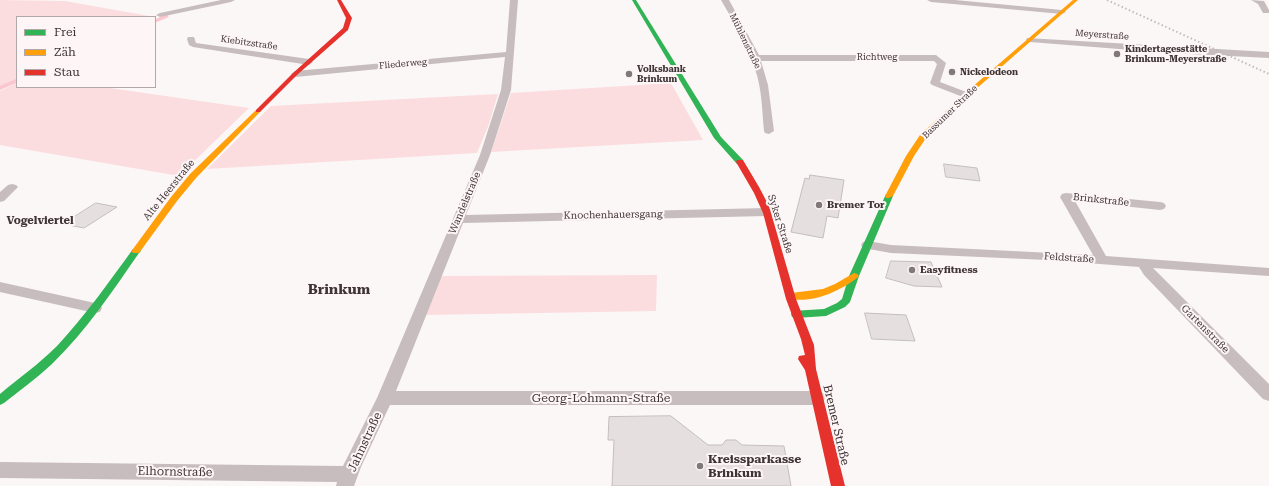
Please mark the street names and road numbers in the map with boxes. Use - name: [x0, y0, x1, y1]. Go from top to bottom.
- street label: Mühlenstraße: [727, 12, 763, 70]
- street label: Meyerstraße: [1075, 28, 1129, 42]
- street label: Kiebitzstraße: [220, 34, 278, 52]
- street label: Richtweg: [857, 52, 897, 62]
- street label: Fliederweg: [379, 57, 427, 71]
- street label: Bassumer Straße: [920, 83, 980, 141]
- street label: Alte Heerstraße: [141, 157, 197, 223]
- street label: Wandelstraße: [447, 170, 483, 236]
- street label: Brinkstraße: [1072, 191, 1130, 209]
- street label: Syker Straße: [765, 193, 795, 255]
- street label: Knochenhauersgang: [563, 208, 663, 222]
- street label: Feldstraße: [1044, 250, 1094, 266]
- street label: Gartenstraße: [1179, 303, 1231, 355]
- street label: Bremer Straße: [820, 383, 852, 467]
- street label: Georg-Lohmann-Straße: [532, 391, 670, 405]
- street label: Jahnstraße: [345, 410, 385, 474]
- street label: Elhornstraße: [138, 464, 212, 480]

